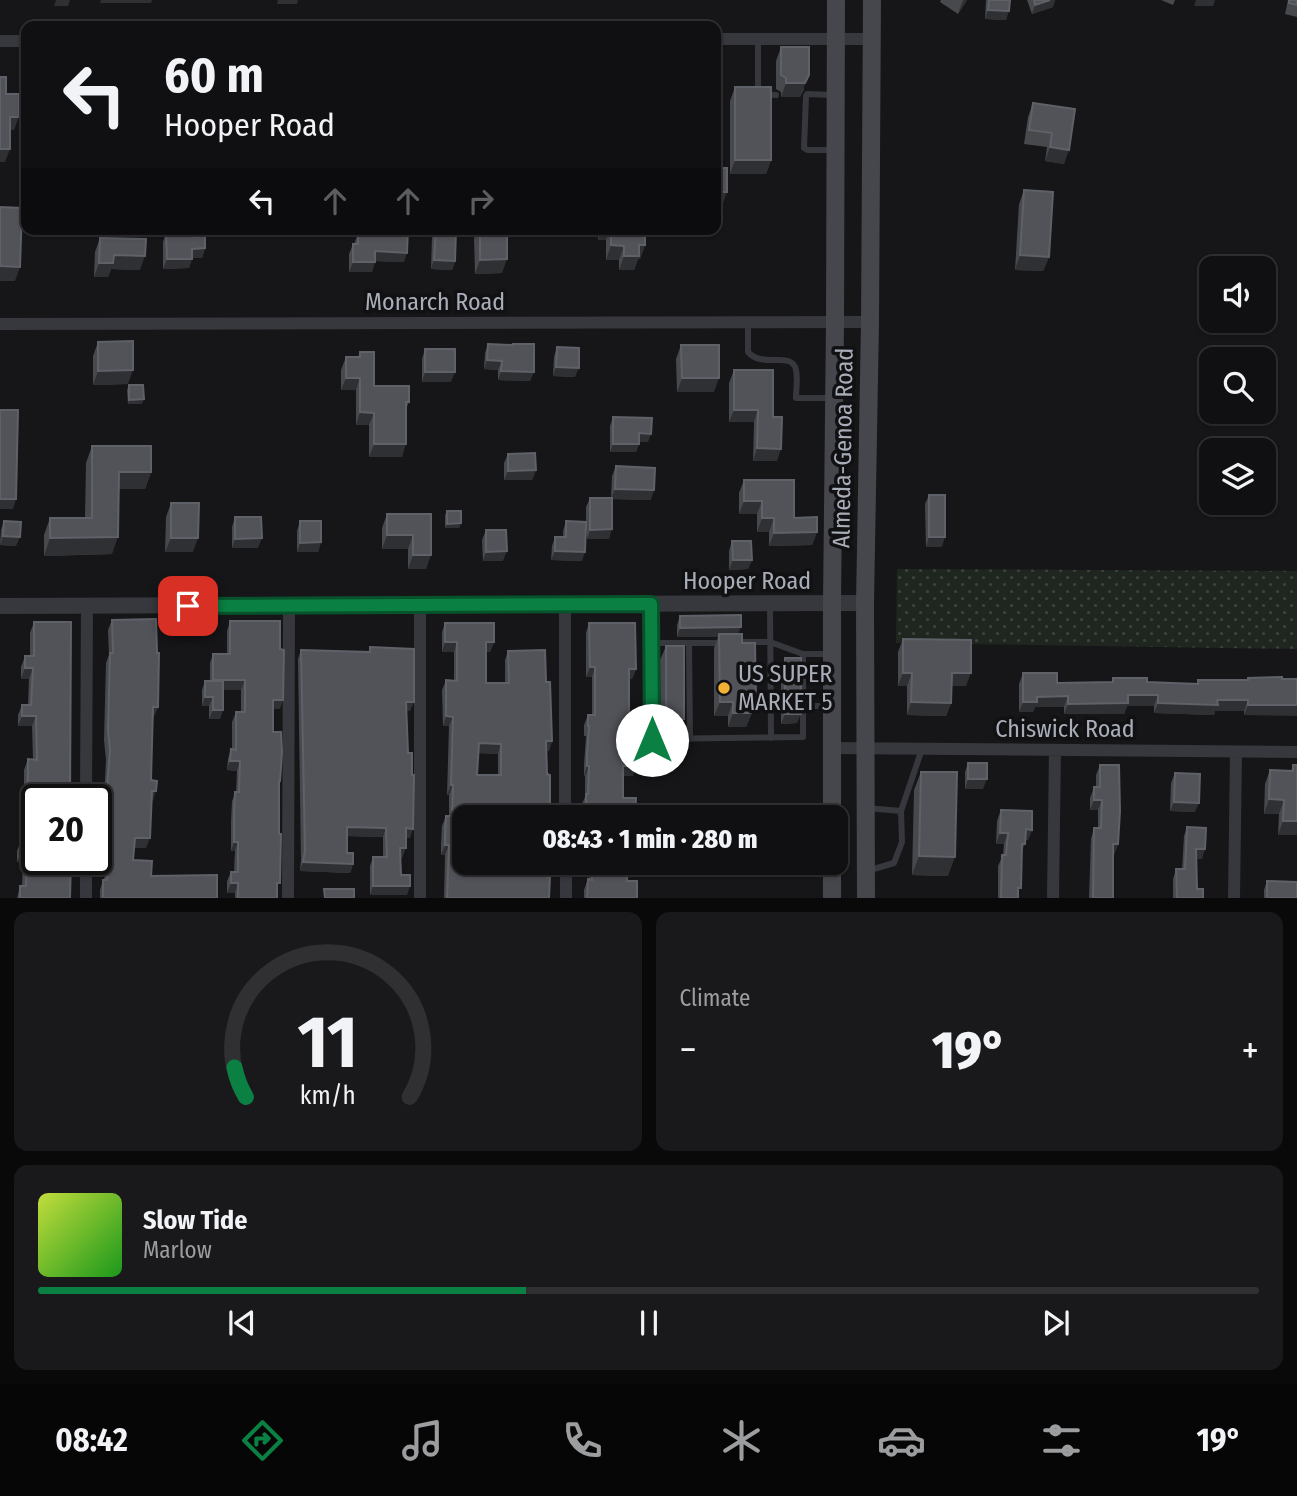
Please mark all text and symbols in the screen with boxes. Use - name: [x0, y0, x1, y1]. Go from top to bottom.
- text: 60 m: [164, 46, 264, 105]
- icon: left: [49, 49, 140, 140]
- text: Hooper Road: [164, 106, 335, 144]
- icon: left: [243, 182, 281, 220]
- icon: ahead: [316, 182, 354, 220]
- icon: ahead: [389, 182, 427, 220]
- icon: right: [462, 182, 500, 220]
- map controls: [1199, 256, 1276, 515]
- button: sound: [1199, 256, 1276, 333]
- street label: Monarch Road: [365, 288, 505, 316]
- button: search: [1199, 347, 1276, 424]
- street label: Almeda-Genoa Road: [827, 348, 859, 548]
- button: layers: [1199, 438, 1276, 515]
- street label: Hooper Road: [683, 567, 811, 595]
- pin: [158, 576, 218, 636]
- icon: arrive: [169, 587, 207, 625]
- place label: US SUPER MARKET 5: [738, 660, 833, 716]
- marker: US SUPER MARKET 5: [716, 680, 732, 696]
- position arrow: [615, 703, 689, 777]
- street label: Chiswick Road: [995, 715, 1135, 743]
- speed limit sign: 20: [21, 784, 112, 875]
- text: 08:43 · 1 min · 280 m: [542, 824, 758, 855]
- text: Climate: [680, 984, 750, 1012]
- text: 11: [298, 1000, 358, 1087]
- text: 19°: [932, 1019, 1006, 1082]
- text: −: [680, 1027, 697, 1073]
- text: +: [1242, 1027, 1259, 1073]
- text: km/h: [300, 1081, 356, 1111]
- text: Slow Tide: [143, 1205, 247, 1236]
- text: Marlow: [143, 1236, 212, 1264]
- icon: previous: [223, 1304, 261, 1342]
- icon: pause: [630, 1304, 668, 1342]
- icon: next: [1037, 1304, 1075, 1342]
- icon: directions: [238, 1416, 287, 1465]
- icon: music: [398, 1416, 447, 1465]
- icon: phone: [558, 1416, 607, 1465]
- icon: climate: [717, 1416, 766, 1465]
- icon: car: [877, 1416, 926, 1465]
- icon: filters: [1037, 1416, 1086, 1465]
- text: 08:42: [55, 1421, 128, 1459]
- text: 19°: [1196, 1421, 1242, 1459]

